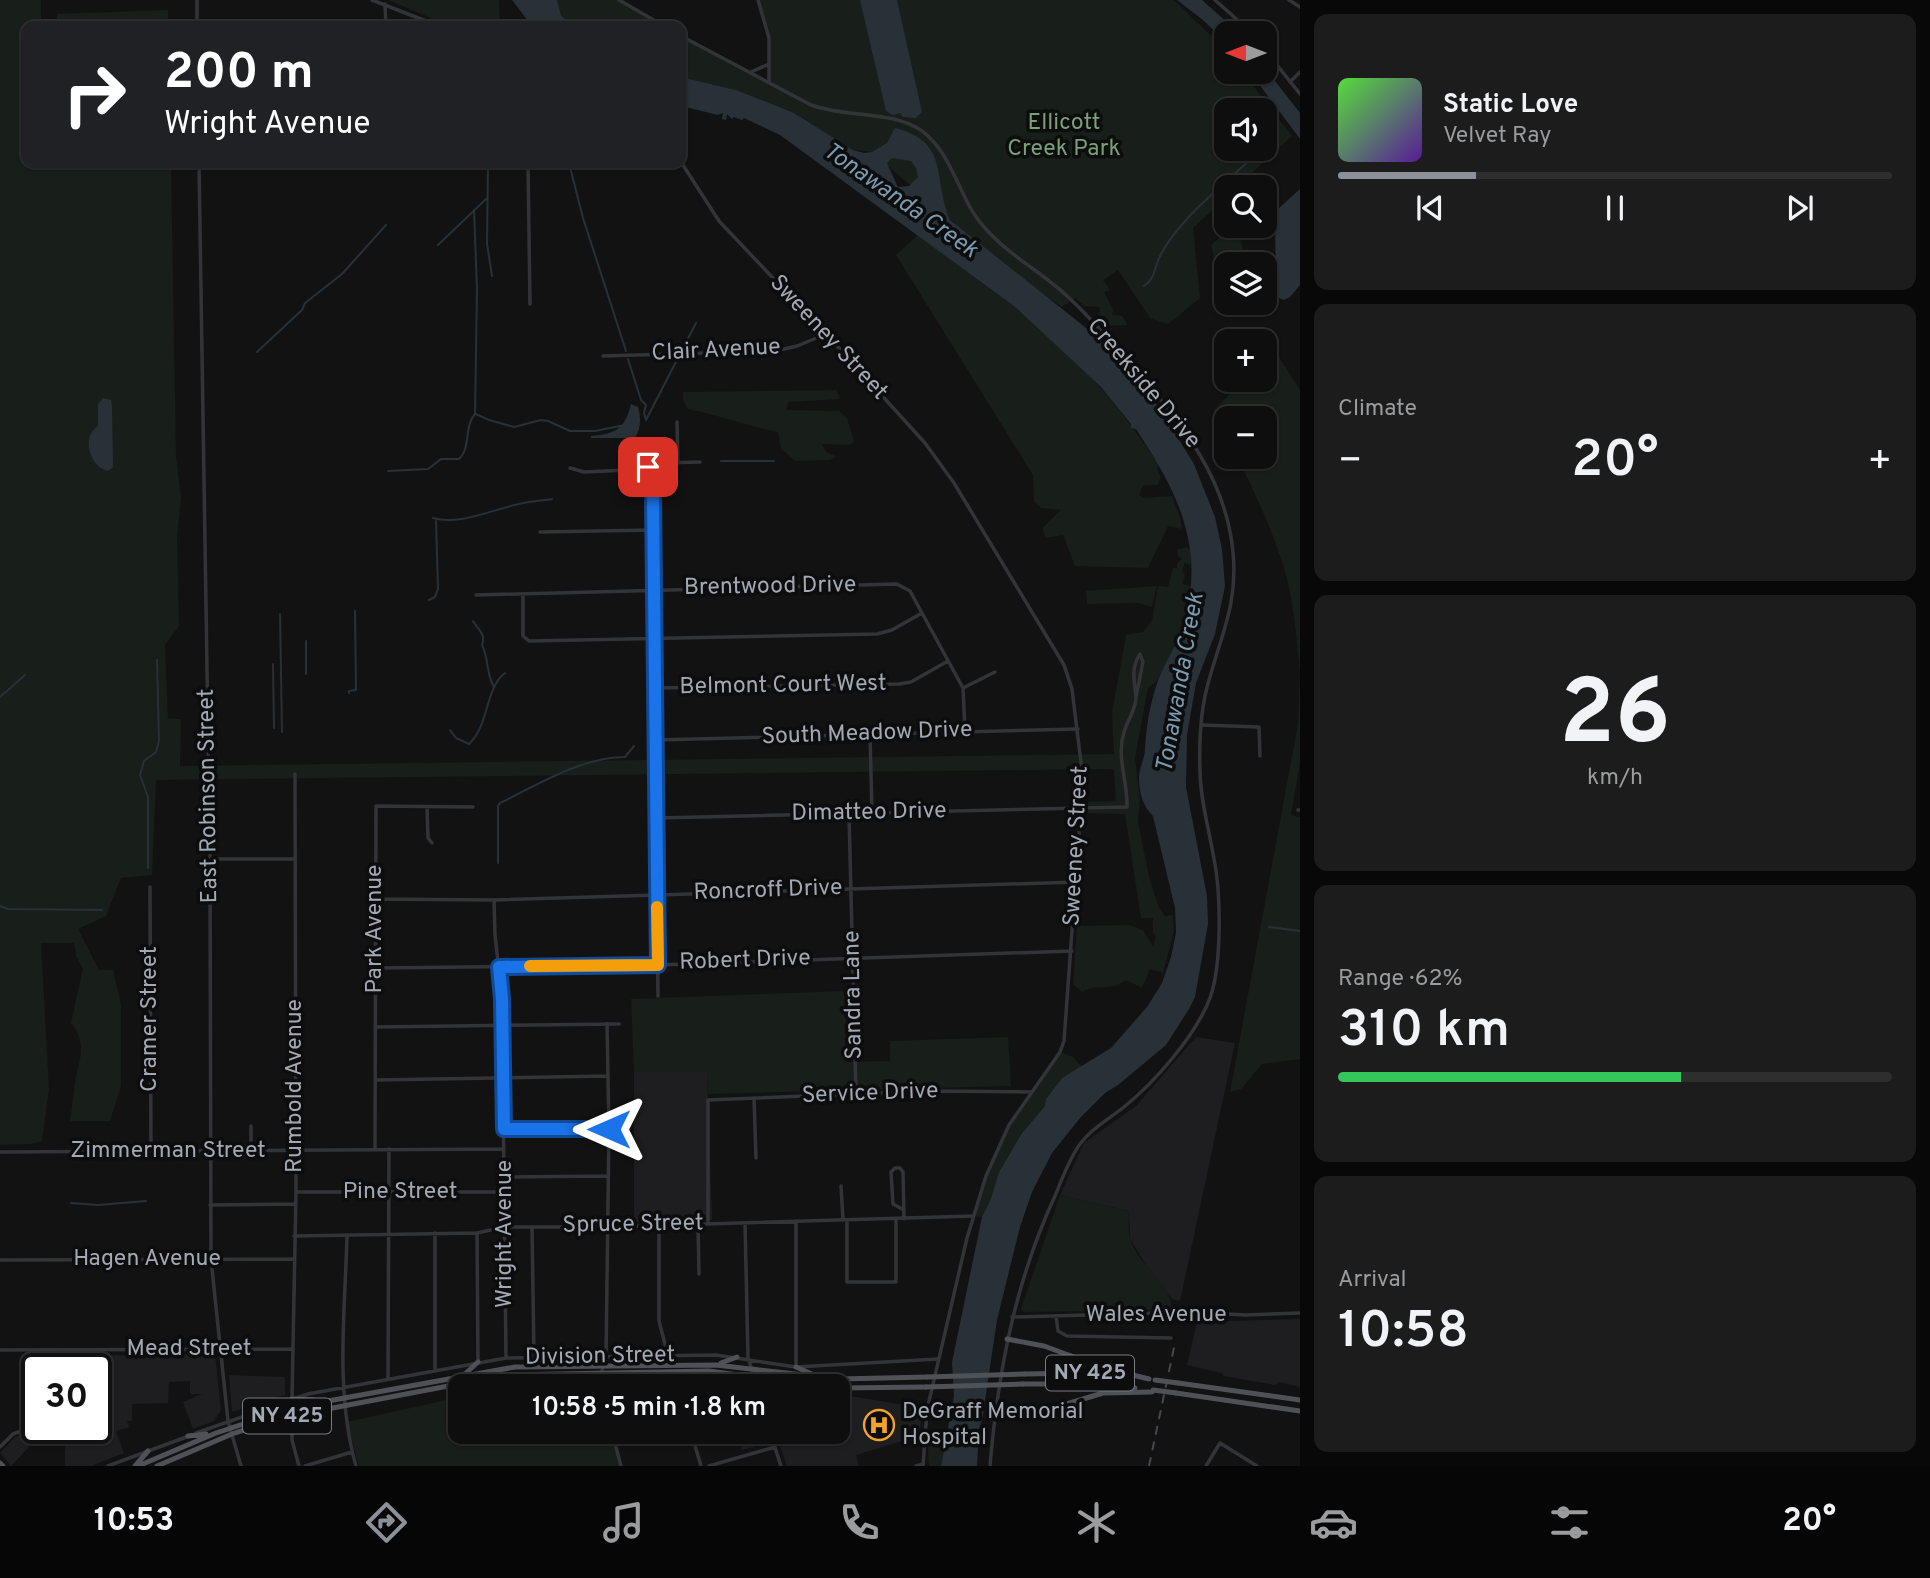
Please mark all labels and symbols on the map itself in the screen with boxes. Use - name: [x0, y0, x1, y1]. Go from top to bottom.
- north arrow: [1214, 21, 1278, 84]
- park label: Ellicott Creek Park: [1007, 109, 1121, 164]
- water label: Tonawanda Creek: [817, 136, 984, 266]
- street label: Sweeney Street: [763, 269, 893, 407]
- street label: Creekside Drive: [1080, 313, 1206, 455]
- street label: Clair Avenue: [651, 333, 781, 369]
- pin: [618, 437, 678, 497]
- street label: Brentwood Drive: [684, 571, 856, 603]
- water label: Tonawanda Creek: [1150, 590, 1212, 775]
- street label: Belmont Court West: [679, 670, 887, 702]
- street label: East Robinson Street: [193, 688, 225, 904]
- street label: South Meadow Drive: [761, 716, 973, 752]
- street label: Sweeney Street: [1058, 765, 1096, 927]
- street label: Dimatteo Drive: [791, 797, 947, 829]
- street label: Park Avenue: [361, 865, 390, 993]
- street label: Roncroff Drive: [693, 874, 843, 908]
- street label: Sandra Lane: [838, 930, 870, 1060]
- street label: Robert Drive: [679, 944, 811, 978]
- street label: Cramer Street: [136, 946, 165, 1092]
- street label: Rumbold Avenue: [281, 999, 310, 1173]
- street label: Service Drive: [801, 1077, 939, 1111]
- position arrow: [572, 1092, 646, 1166]
- street label: Zimmerman Street: [70, 1137, 266, 1166]
- street label: Wright Avenue: [491, 1160, 520, 1308]
- street label: Pine Street: [343, 1178, 457, 1207]
- street label: Spruce Street: [562, 1209, 704, 1241]
- street label: Hagen Avenue: [73, 1245, 221, 1274]
- street label: Wales Avenue: [1085, 1301, 1227, 1330]
- street label: Mead Street: [127, 1335, 251, 1364]
- street label: Division Street: [525, 1341, 675, 1373]
- speed limit sign: 30: [21, 1353, 112, 1444]
- road number: NY 425: [1046, 1356, 1134, 1390]
- road number: NY 425: [243, 1398, 331, 1434]
- place label: DeGraff Memorial Hospital: [902, 1398, 1083, 1453]
- hospital icon: DeGraff Memorial Hospital: [862, 1408, 896, 1442]

